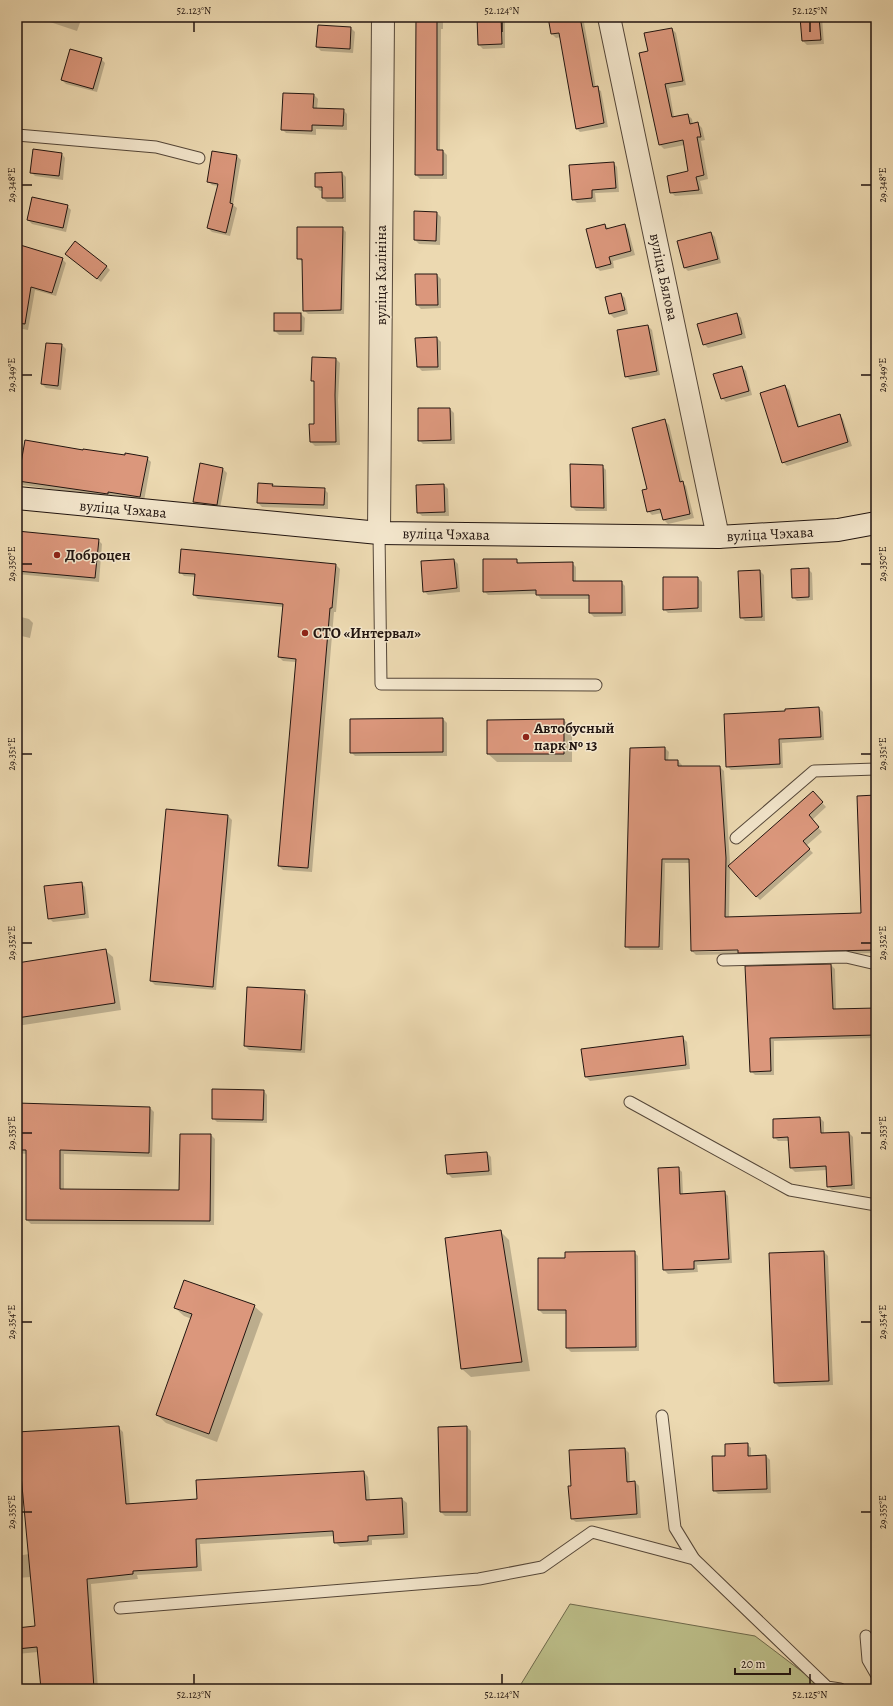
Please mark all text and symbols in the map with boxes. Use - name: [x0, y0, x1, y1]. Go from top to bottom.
- text: 52.123°N: [177, 4, 211, 17]
- text: 52.124°N: [484, 4, 520, 17]
- text: 52.125°N: [793, 4, 827, 17]
- text: 29.348°E: [5, 168, 18, 202]
- text: 29.348°E: [876, 168, 889, 202]
- street label: вуліца Калініна: [371, 225, 391, 325]
- street label: вуліца Бялова: [645, 231, 683, 323]
- text: 29.349°E: [5, 358, 18, 392]
- text: 29.349°E: [876, 358, 889, 392]
- street label: вуліца Чэхава: [79, 495, 167, 523]
- street label: вуліца Чэхава: [726, 522, 814, 546]
- street label: вуліца Чэхава: [402, 523, 490, 545]
- place label: Доброцен: [65, 545, 131, 565]
- text: 29.350°E: [5, 546, 18, 582]
- text: 29.350°E: [876, 546, 889, 582]
- marker: Доброцен: [52, 550, 62, 560]
- place label: СТО «Интервал»: [313, 623, 421, 643]
- marker: СТО «Интервал»: [300, 628, 310, 638]
- place label: Автобусный парк № 13: [533, 718, 614, 755]
- marker: Автобусный парк № 13: [521, 732, 531, 742]
- text: 29.351°E: [5, 737, 18, 771]
- text: 29.351°E: [876, 737, 889, 771]
- text: 29.352°E: [5, 926, 18, 960]
- text: 29.352°E: [876, 926, 889, 960]
- text: 29.353°E: [5, 1116, 18, 1150]
- text: 29.353°E: [876, 1116, 889, 1150]
- text: 29.354°E: [5, 1305, 18, 1339]
- text: 29.354°E: [876, 1305, 889, 1339]
- text: 29.355°E: [5, 1495, 18, 1529]
- text: 29.355°E: [876, 1495, 889, 1529]
- scale bar: [735, 1650, 790, 1676]
- text: 20 m: [741, 1656, 765, 1672]
- text: 52.123°N: [177, 1688, 211, 1701]
- text: 52.124°N: [484, 1688, 520, 1701]
- text: 52.125°N: [793, 1688, 827, 1701]

